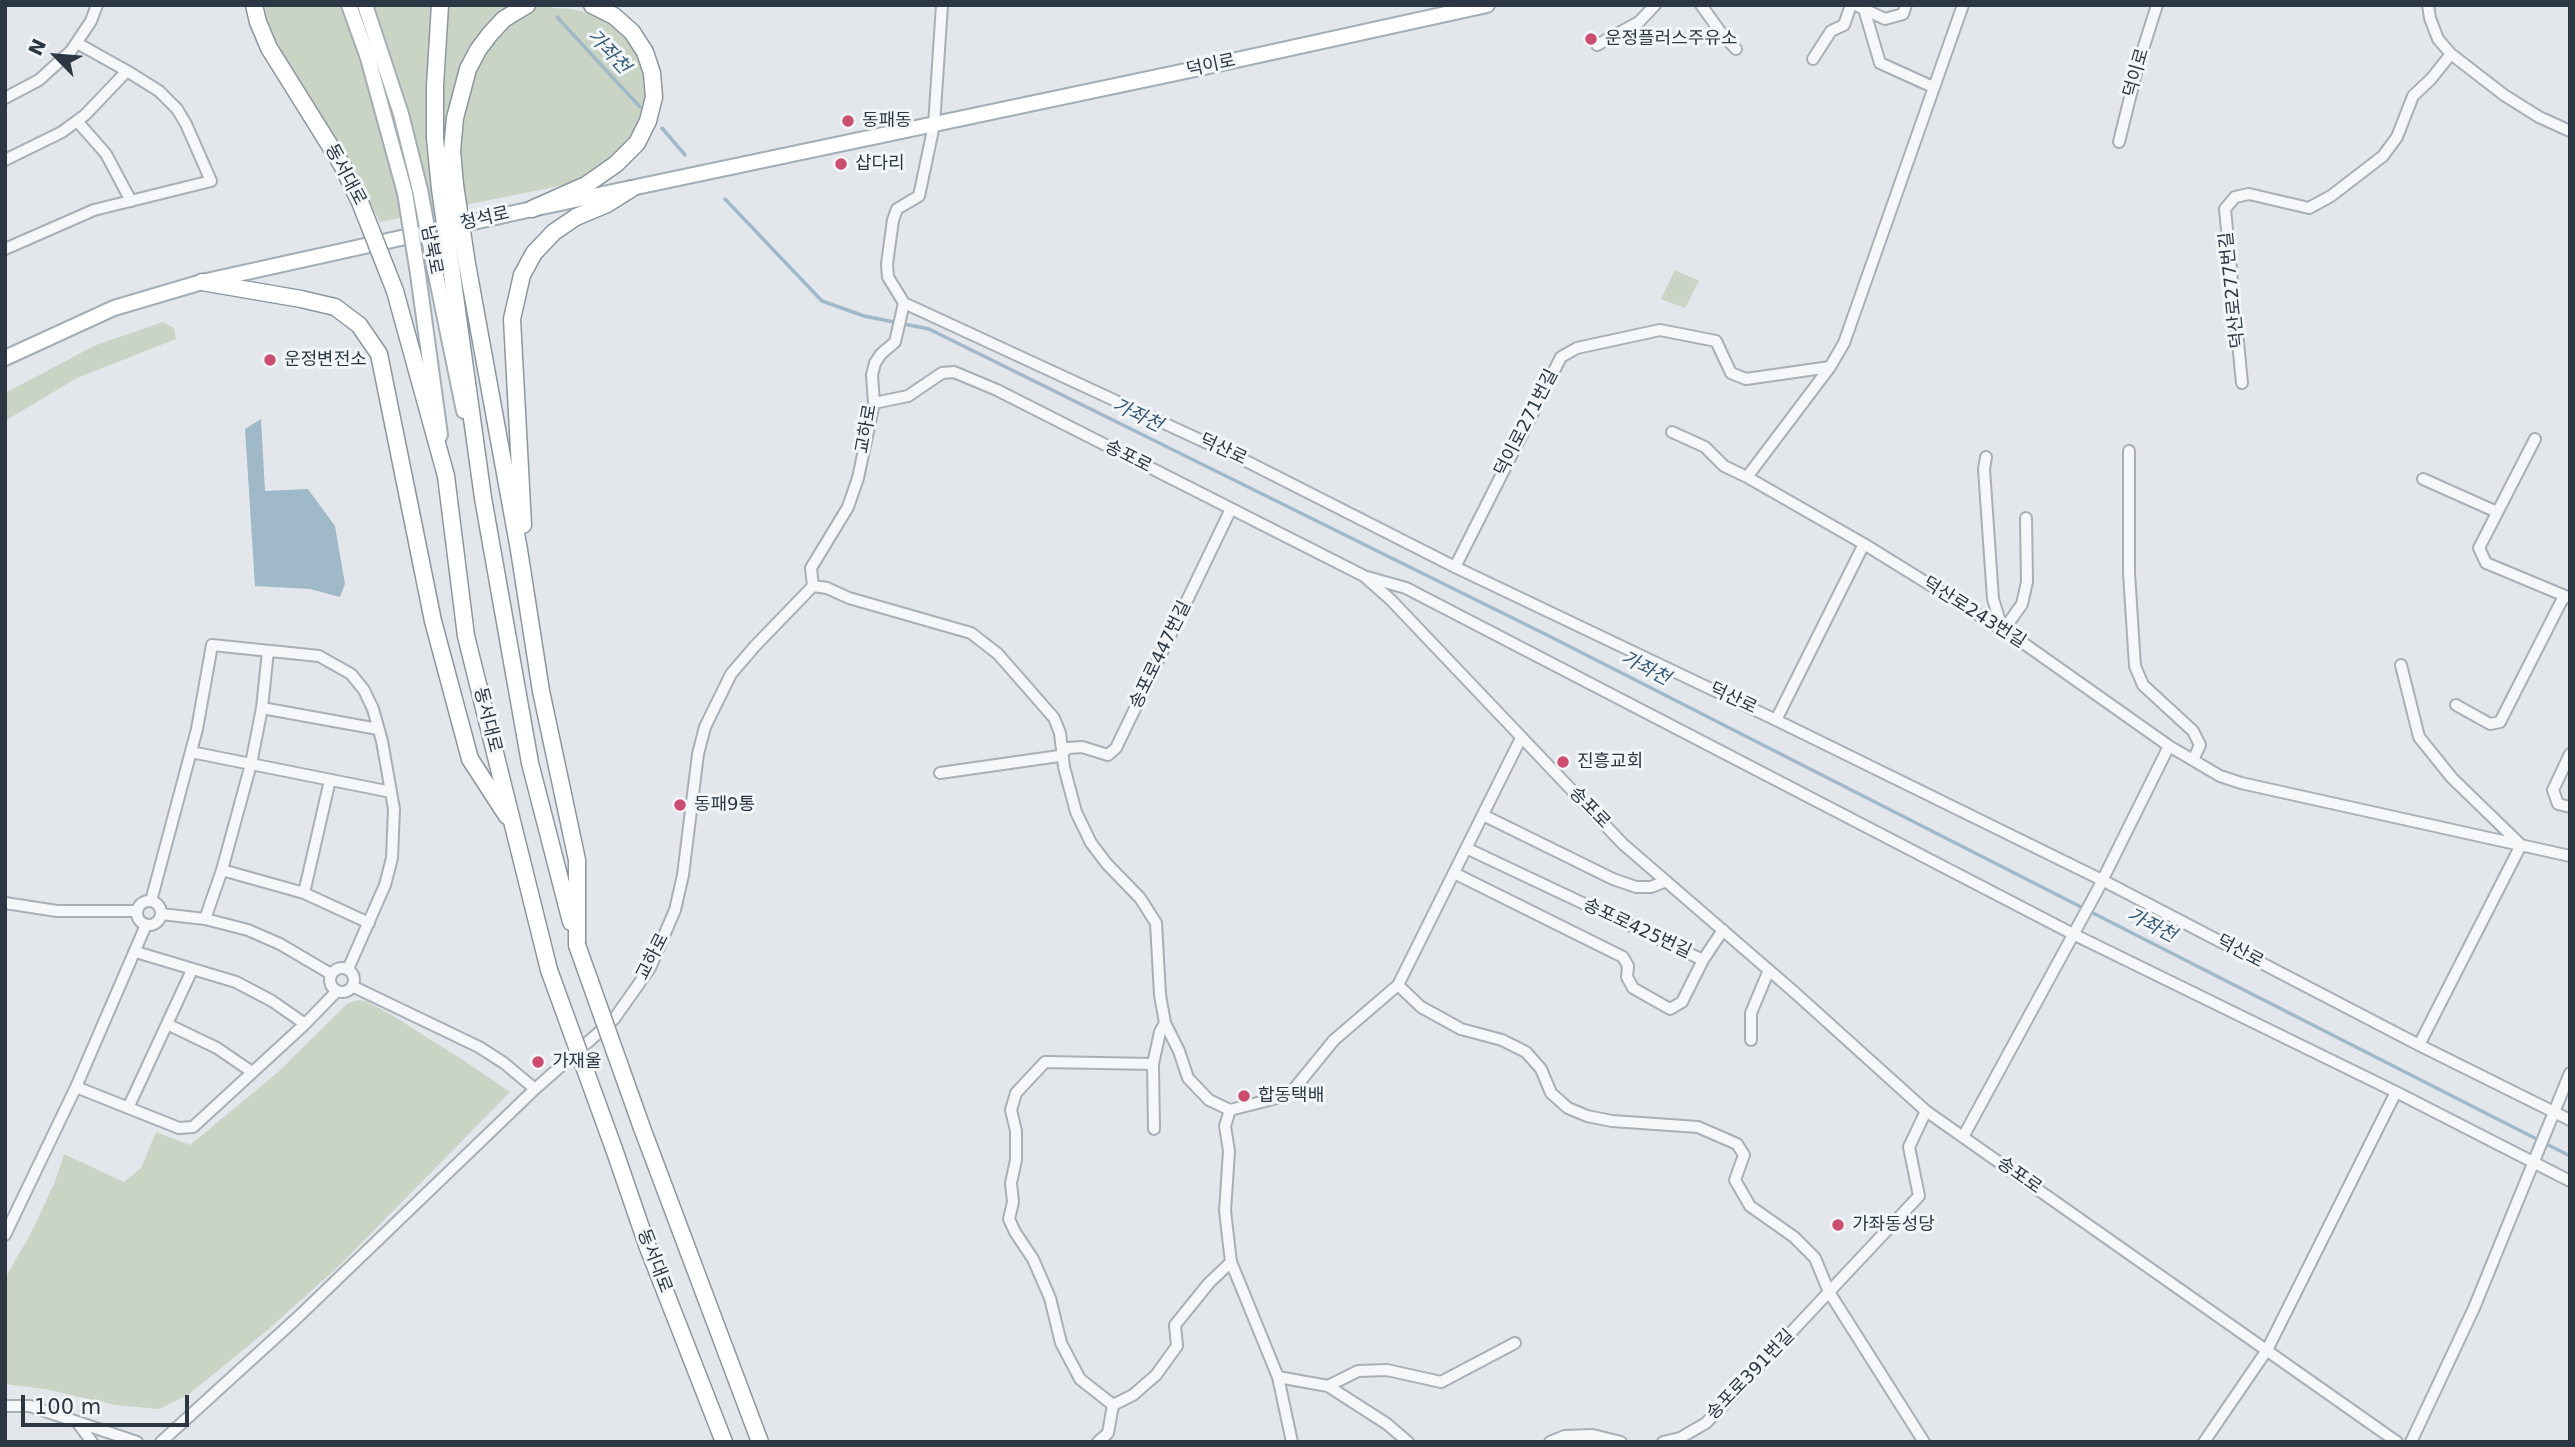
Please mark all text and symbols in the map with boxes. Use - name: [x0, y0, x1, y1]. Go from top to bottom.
- north arrow: [21, 21, 91, 91]
- water label: 가좌천: [582, 25, 634, 79]
- place label: 운정플러스주유소: [1605, 28, 1737, 50]
- marker: 운정플러스주유소: [1583, 31, 1599, 47]
- text: N: [24, 35, 50, 59]
- street label: 덕이로: [2120, 46, 2154, 100]
- street label: 덕이로: [1184, 50, 1238, 82]
- place label: 동패동: [862, 110, 912, 132]
- marker: 동패동: [840, 113, 856, 129]
- street label: 동서대로: [320, 141, 370, 209]
- place label: 삽다리: [855, 153, 905, 175]
- marker: 삽다리: [833, 156, 849, 172]
- street label: 청석로: [458, 203, 512, 235]
- street label: 남북로: [416, 224, 446, 276]
- street label: 덕산로277번길: [2216, 231, 2250, 349]
- place label: 운정변전소: [284, 349, 367, 371]
- marker: 운정변전소: [262, 352, 278, 368]
- street label: 덕이로271번길: [1491, 366, 1563, 480]
- water label: 가좌천: [1108, 394, 1166, 438]
- street label: 교하로: [852, 403, 882, 455]
- street label: 덕산로: [1196, 430, 1250, 470]
- street label: 송포로: [1101, 436, 1155, 478]
- street label: 덕산로243번길: [1919, 573, 2029, 653]
- street label: 송포로447번길: [1126, 598, 1196, 712]
- water label: 가좌천: [1616, 647, 1674, 691]
- street label: 덕산로: [1706, 679, 1760, 719]
- street label: 동서대로: [469, 685, 505, 755]
- place label: 진흥교회: [1577, 751, 1643, 773]
- marker: 진흥교회: [1555, 754, 1571, 770]
- street label: 송포로: [1564, 783, 1614, 833]
- place label: 동패9통: [694, 794, 755, 816]
- marker: 동패9통: [672, 797, 688, 813]
- street label: 송포로425번길: [1579, 894, 1695, 964]
- water label: 가좌천: [2122, 904, 2180, 948]
- street label: 교하로: [632, 930, 674, 984]
- street label: 덕산로: [2213, 931, 2267, 973]
- place label: 가재울: [552, 1051, 602, 1073]
- marker: 가재울: [530, 1054, 546, 1070]
- place label: 합동택배: [1258, 1085, 1324, 1107]
- marker: 합동택배: [1236, 1088, 1252, 1104]
- street label: 송포로: [1992, 1153, 2046, 1199]
- place label: 가좌동성당: [1852, 1214, 1935, 1236]
- marker: 가좌동성당: [1830, 1217, 1846, 1233]
- street label: 동서대로: [632, 1226, 676, 1296]
- street label: 송포로391번길: [1703, 1325, 1799, 1425]
- scale bar: [24, 1380, 192, 1424]
- text: 100 m: [34, 1395, 101, 1419]

